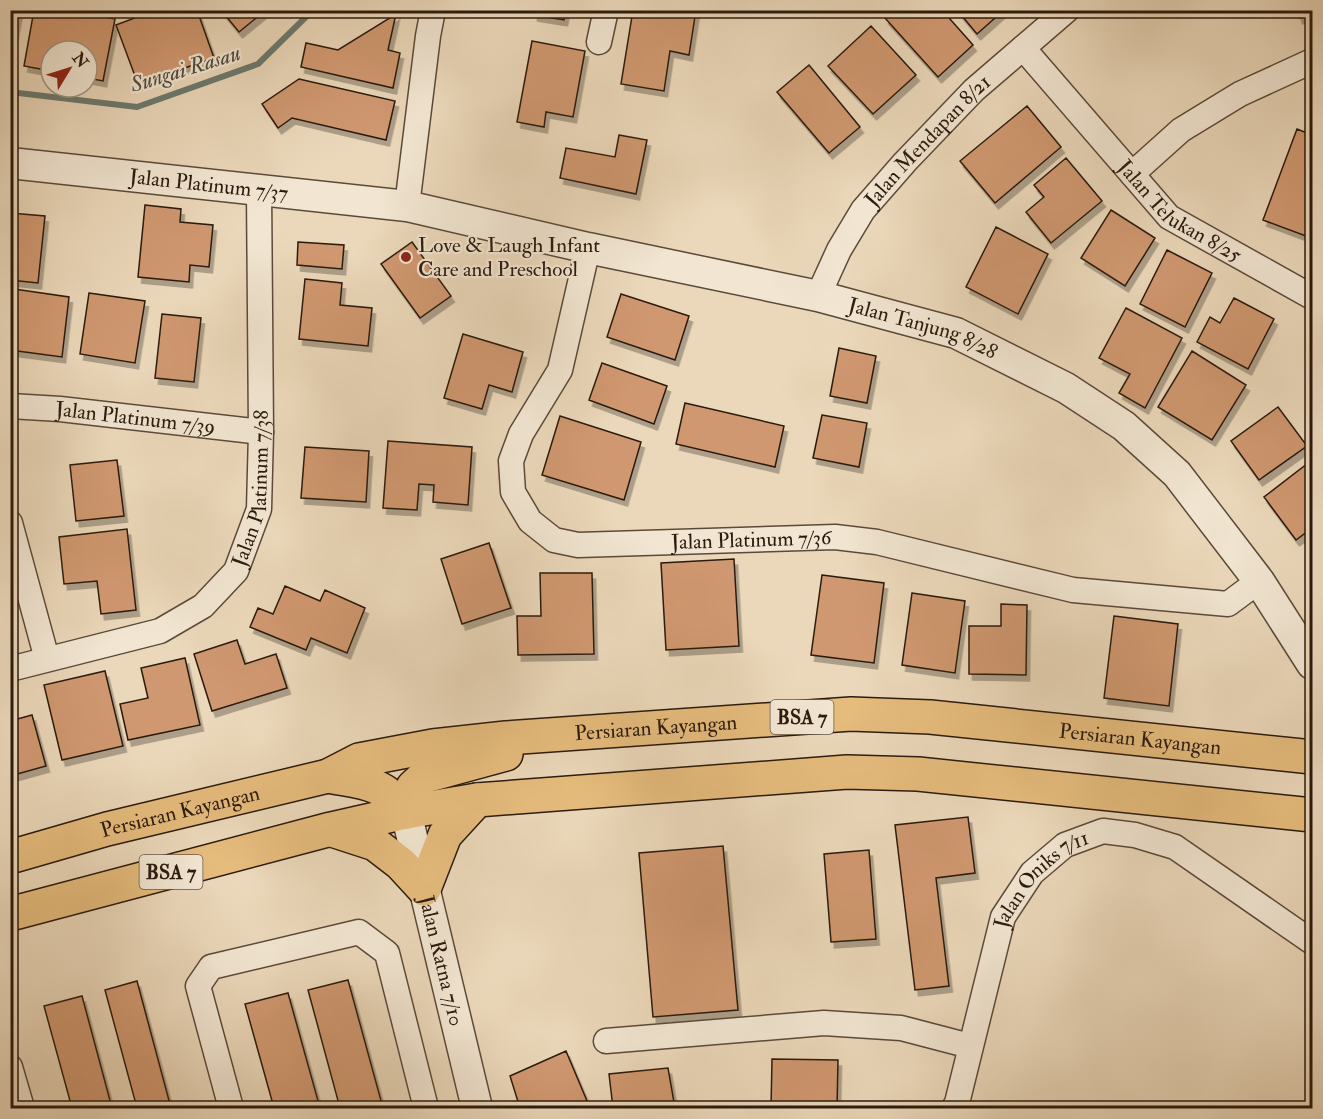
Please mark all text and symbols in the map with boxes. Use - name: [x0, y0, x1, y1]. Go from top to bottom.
- north arrow: [39, 39, 99, 99]
- water label: Sungai Rasau: [126, 39, 244, 99]
- text: N: [67, 48, 93, 73]
- street label: Jalan Mendapan 8/21: [858, 69, 996, 214]
- street label: Jalan Telukan 8/25: [1111, 153, 1247, 269]
- street label: Jalan Platinum 7/37: [127, 163, 290, 207]
- place label: Love & Laugh Infant Care and Preschool: [418, 232, 600, 283]
- marker: Love & Laugh Infant Care and Preschool: [399, 250, 413, 264]
- street label: Jalan Tanjung 8/28: [844, 291, 1002, 366]
- street label: Jalan Platinum 7/39: [54, 396, 217, 441]
- street label: Jalan Platinum 7/38: [225, 410, 275, 572]
- street label: Jalan Platinum 7/36: [670, 524, 833, 556]
- road number: BSA 7: [770, 700, 834, 734]
- street label: Persiaran Kayangan: [574, 709, 738, 747]
- street label: Persiaran Kayangan: [1058, 718, 1223, 761]
- street label: Persiaran Kayangan: [97, 780, 263, 844]
- street label: Jalan Oniks 7/11: [988, 825, 1092, 932]
- road number: BSA 7: [140, 855, 202, 889]
- street label: Jalan Ratna 7/10: [412, 892, 470, 1029]

